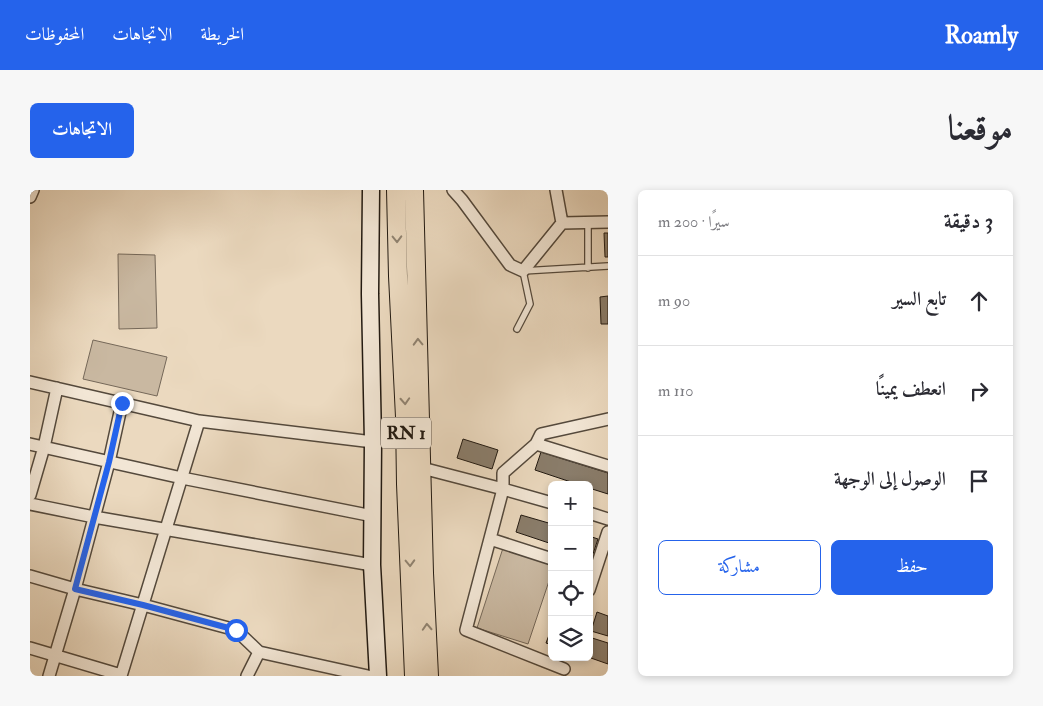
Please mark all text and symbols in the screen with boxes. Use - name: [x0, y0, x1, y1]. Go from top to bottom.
- text: Roamly: [944, 20, 1018, 51]
- text: المحفوظات: [25, 23, 84, 46]
- text: الاتجاهات: [112, 23, 172, 46]
- text: الخريطة: [200, 23, 244, 46]
- button: الاتجاهات: [30, 103, 134, 158]
- text: موقعنا: [948, 106, 1013, 150]
- text: 3 دقيقة: [944, 208, 993, 235]
- text: سيرًا · 200 m: [658, 212, 730, 232]
- one-way arrow: [392, 235, 403, 243]
- text: تابع السير: [892, 287, 946, 311]
- icon: ahead: [965, 287, 993, 315]
- text: 90 m: [658, 291, 690, 311]
- one-way arrow: [413, 338, 423, 346]
- text: انعطف يمينًا: [876, 377, 946, 401]
- icon: right: [965, 377, 993, 405]
- text: 110 m: [658, 381, 693, 401]
- route end: [111, 392, 134, 415]
- one-way arrow: [399, 397, 410, 405]
- road number: RN 1: [381, 418, 431, 448]
- text: الوصول إلى الوجهة: [834, 467, 946, 491]
- icon: arrive: [965, 467, 993, 495]
- map controls: [548, 481, 593, 661]
- button: +: [548, 481, 593, 526]
- button: −: [548, 526, 593, 571]
- button: مشاركة: [658, 540, 821, 595]
- button: حفظ: [831, 540, 993, 595]
- one-way arrow: [404, 560, 415, 568]
- button: locate: [548, 571, 593, 616]
- button: layers: [548, 616, 593, 661]
- route start: [225, 619, 248, 642]
- one-way arrow: [421, 623, 432, 631]

